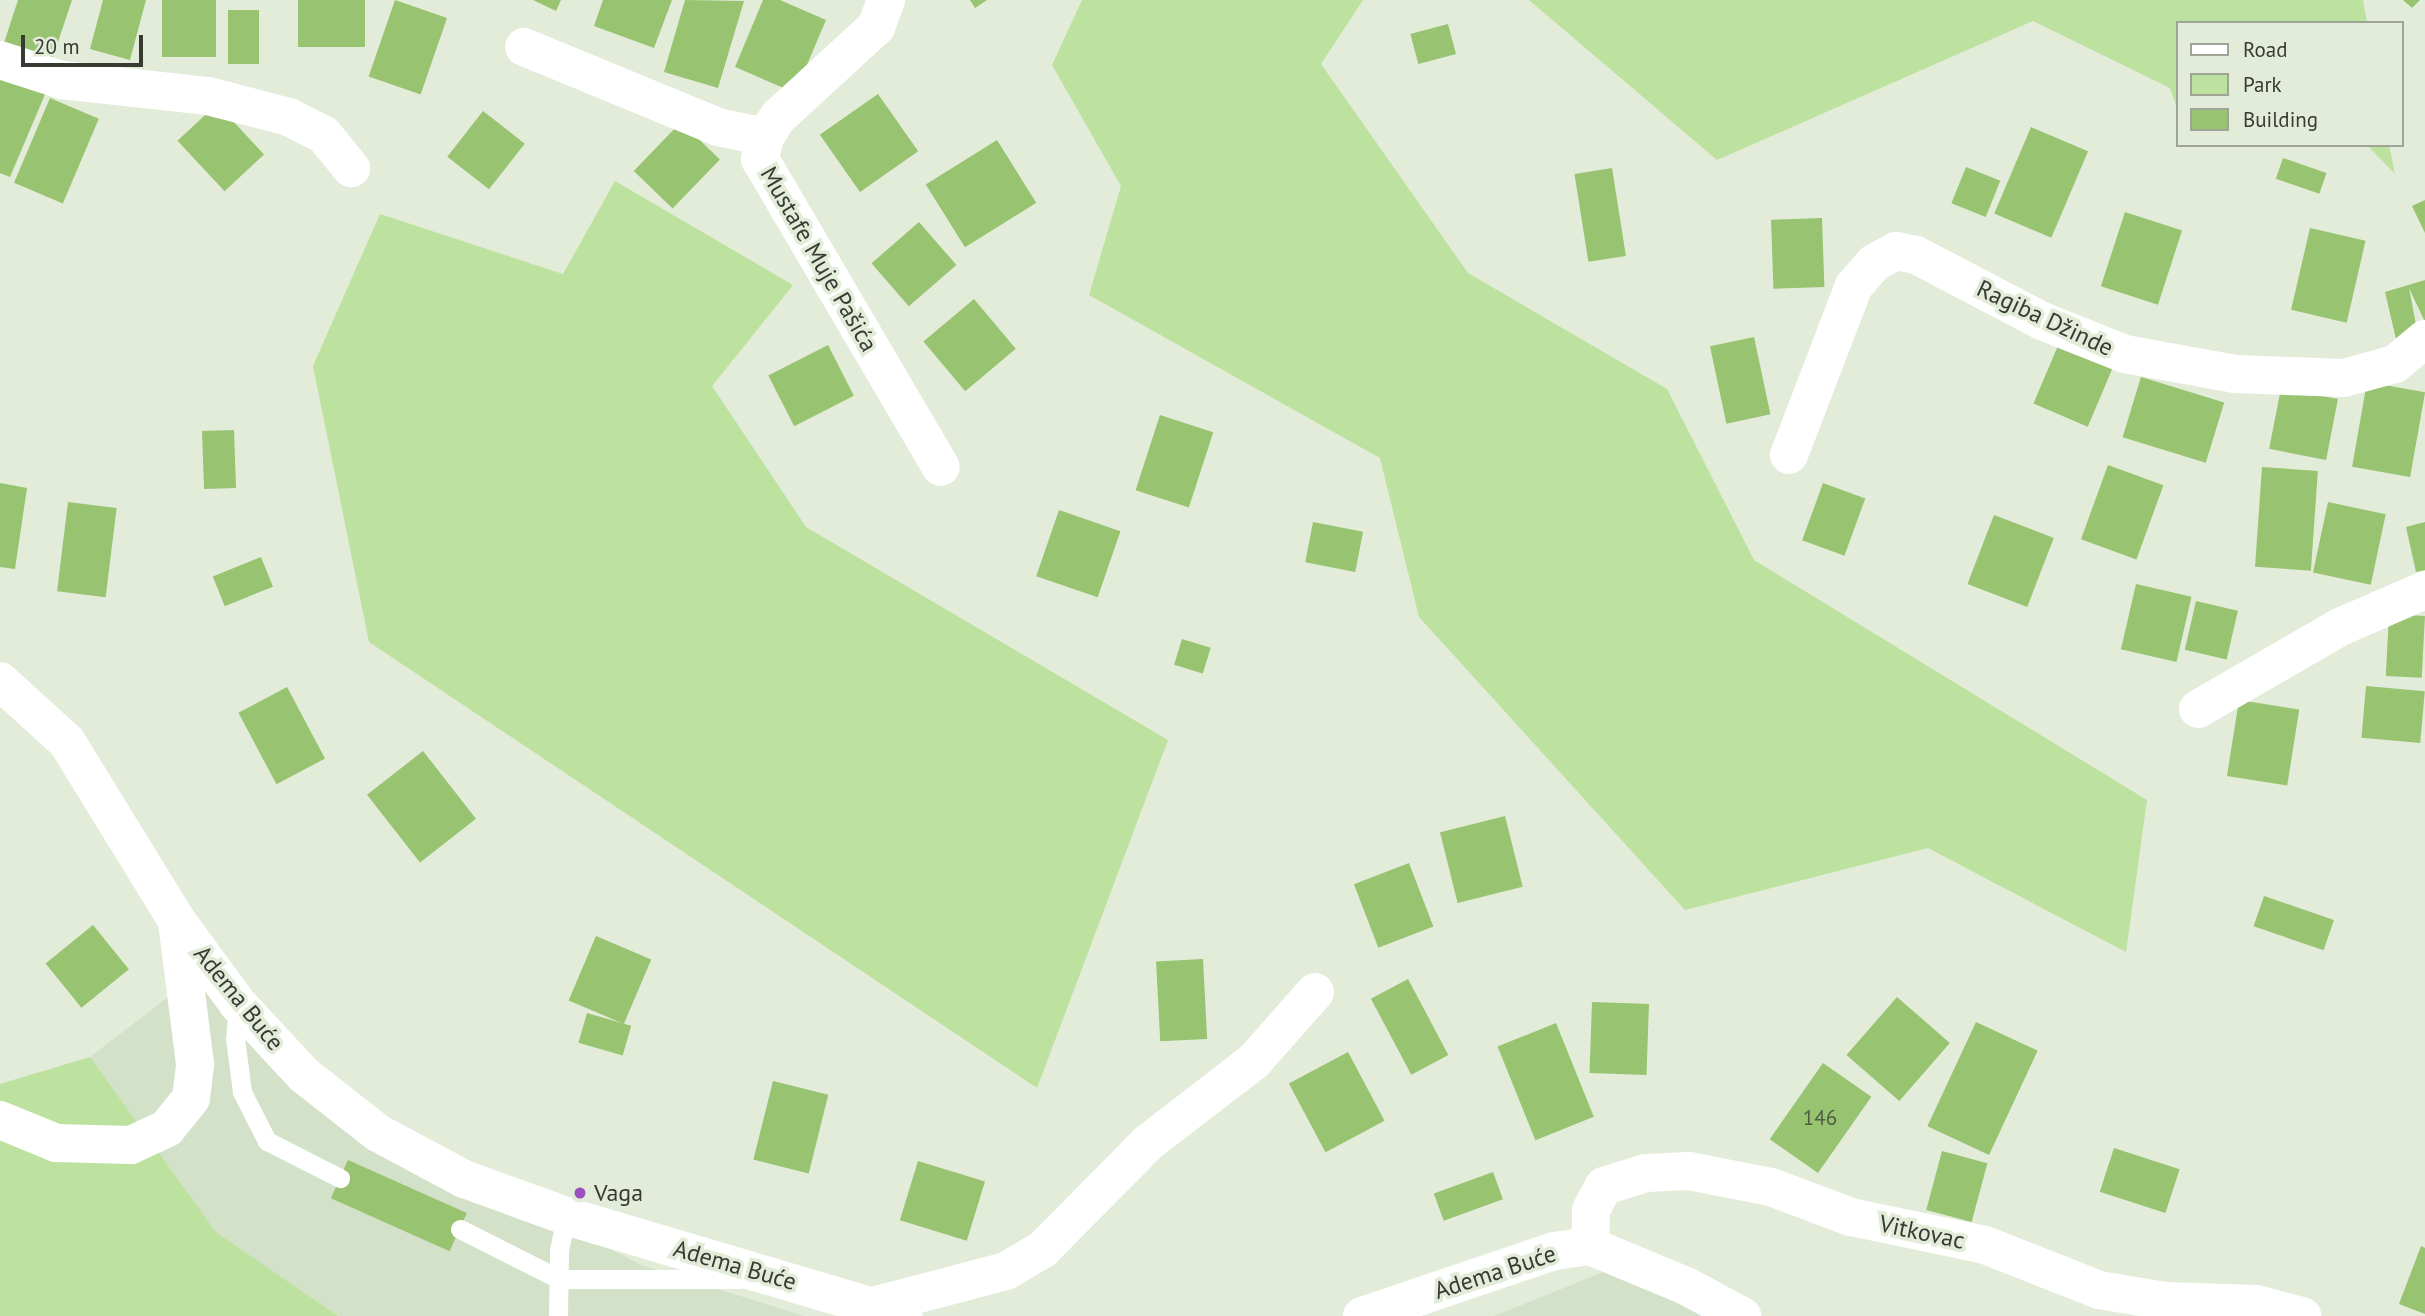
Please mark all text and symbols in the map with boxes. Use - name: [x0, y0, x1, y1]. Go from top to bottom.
- scale bar: [24, 21, 147, 65]
- legend: [2176, 21, 2404, 147]
- text: 20 m: [34, 33, 80, 60]
- text: Road: [2243, 36, 2287, 63]
- text: Park: [2243, 71, 2282, 98]
- text: Building: [2243, 106, 2318, 133]
- street label: Mustafe Muje Pašića: [754, 161, 884, 357]
- street label: Ragiba Džinde: [1972, 274, 2118, 362]
- street label: Adema Buće: [188, 940, 290, 1056]
- house number: 146: [1803, 1105, 1837, 1131]
- place label: Vaga: [594, 1179, 643, 1207]
- marker: Vaga: [572, 1185, 588, 1201]
- street label: Vitkovac: [1877, 1209, 1967, 1255]
- street label: Adema Buće: [670, 1234, 800, 1296]
- street label: Adema Buće: [1430, 1239, 1560, 1305]

